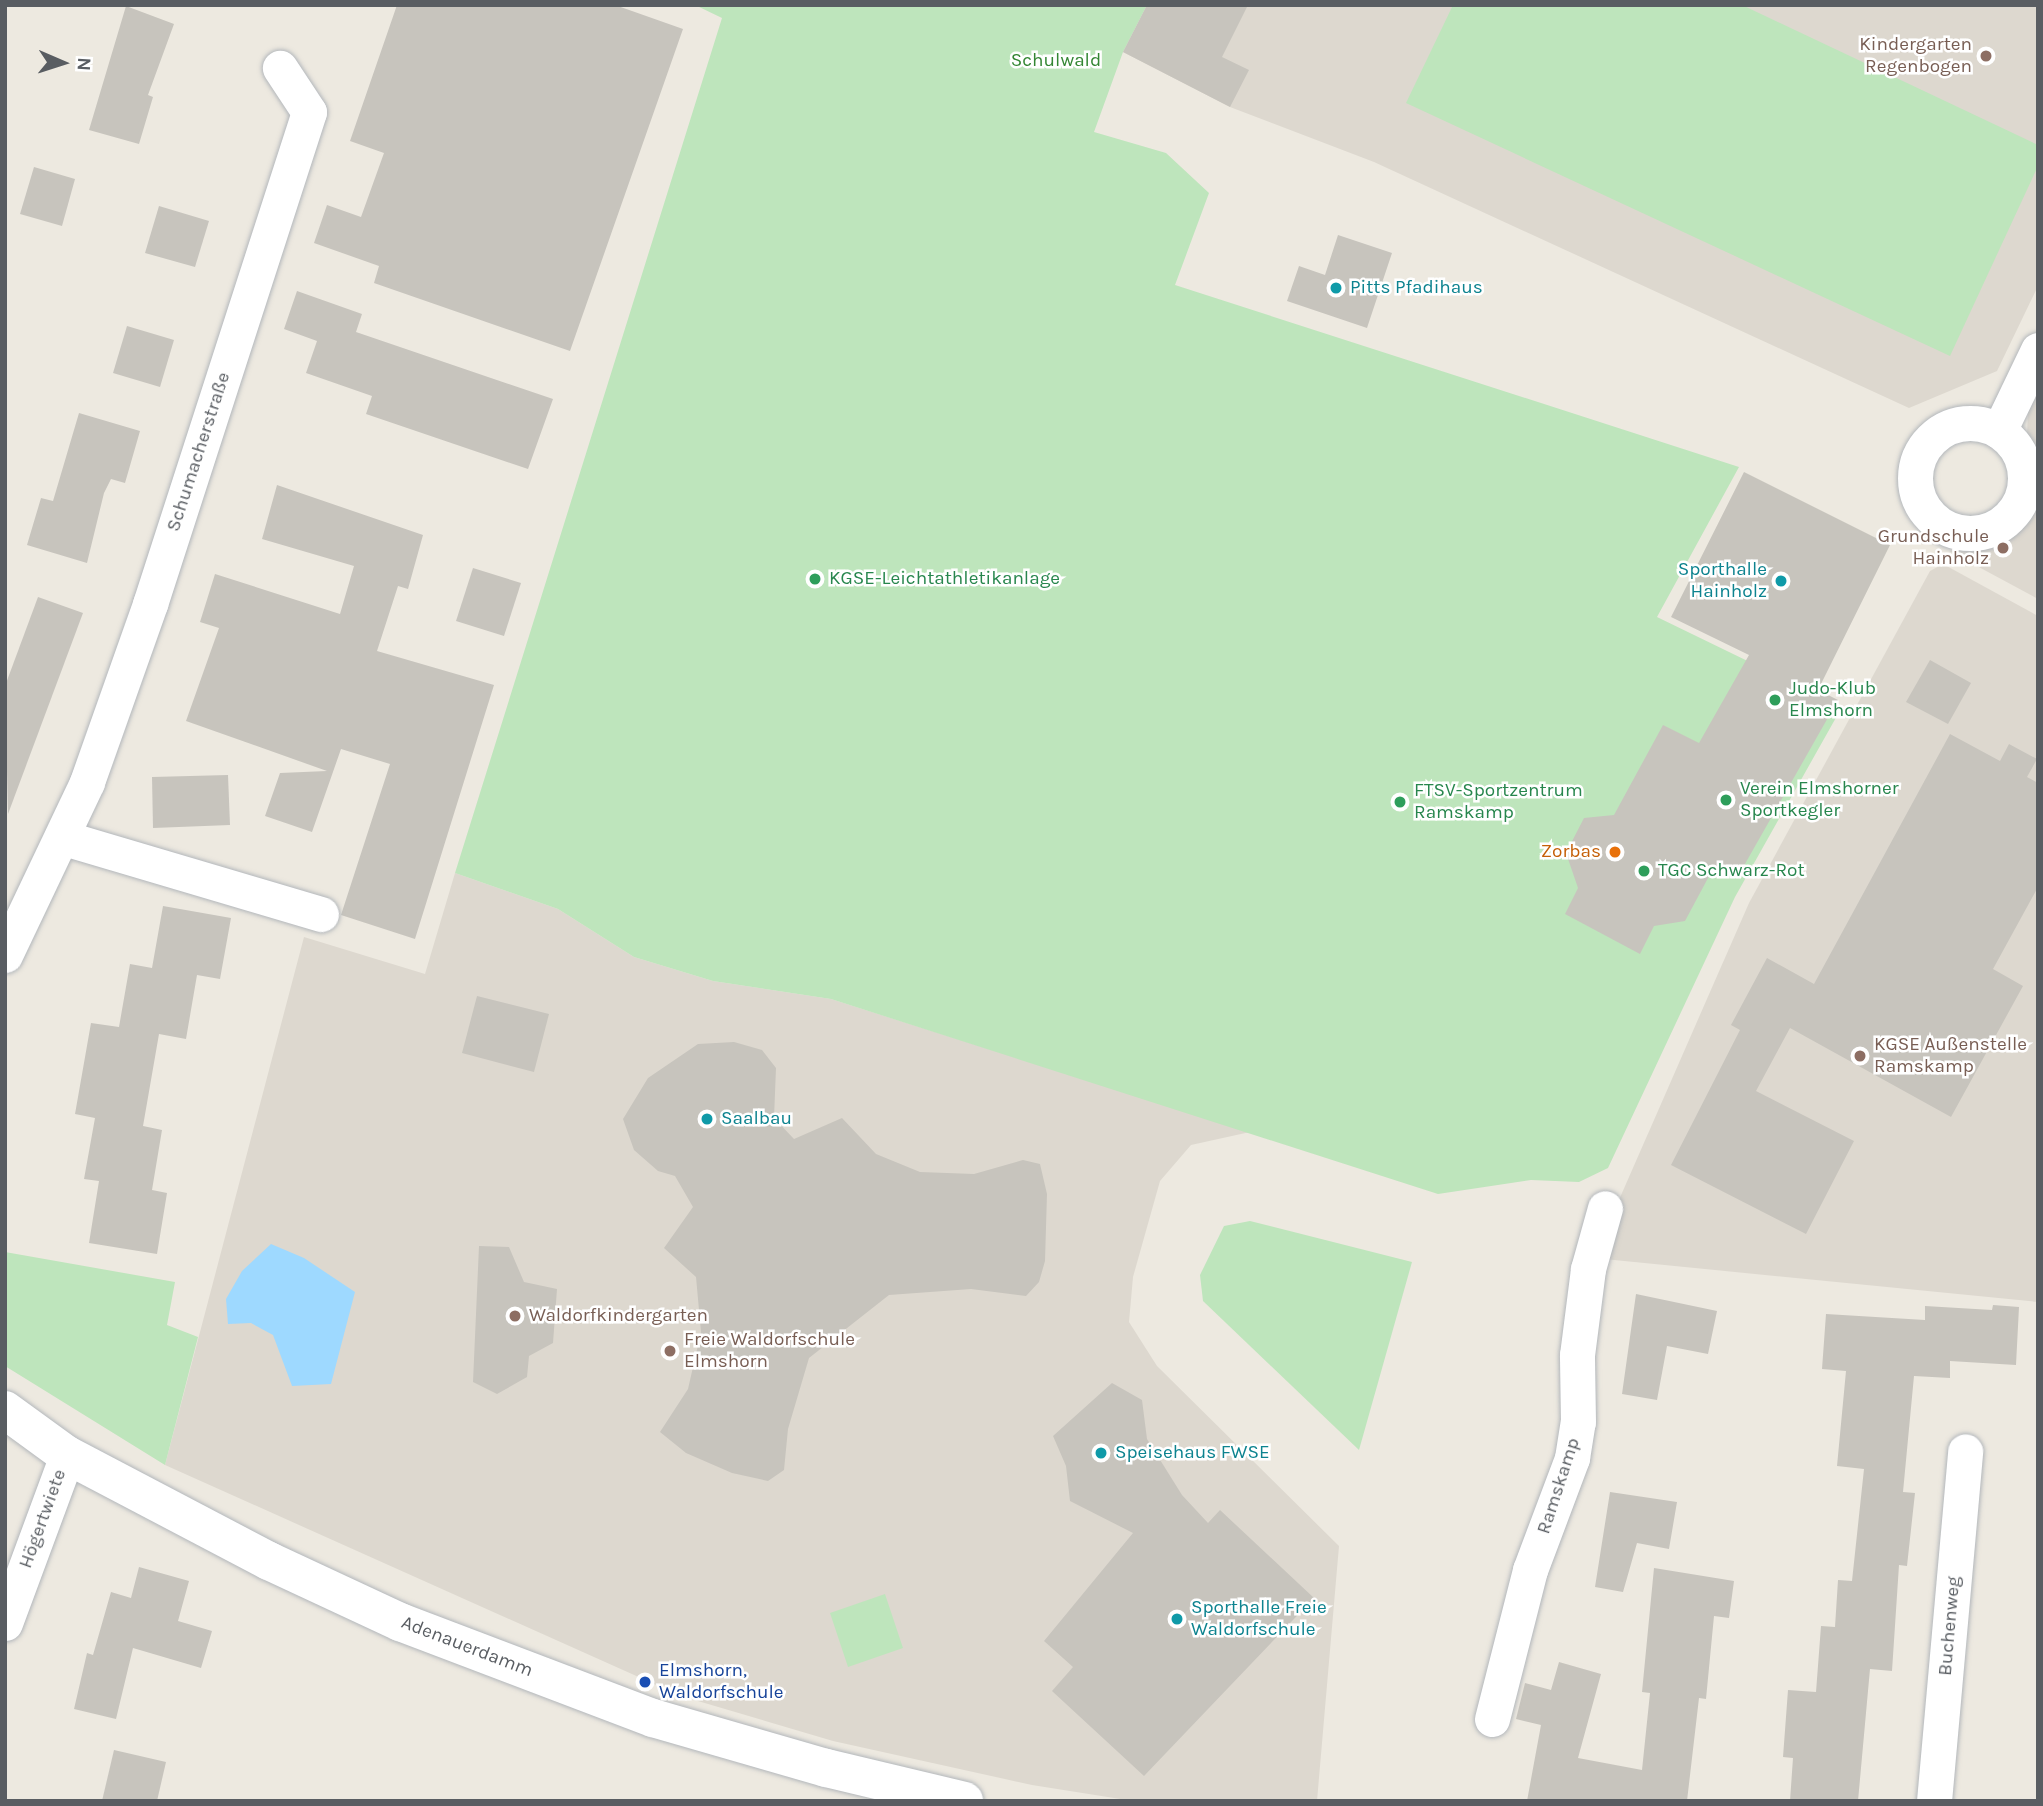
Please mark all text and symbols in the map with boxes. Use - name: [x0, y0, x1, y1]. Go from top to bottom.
- north arrow: [28, 28, 98, 98]
- place label: Kindergarten Regenbogen: [1859, 34, 1972, 78]
- marker: Kindergarten Regenbogen: [1978, 48, 1994, 64]
- park label: Schulwald: [1011, 50, 1101, 72]
- text: N: [73, 57, 95, 71]
- place label: Pitts Pfadihaus: [1350, 277, 1483, 299]
- marker: Pitts Pfadihaus: [1328, 280, 1344, 296]
- street label: Schumacherstraße: [162, 369, 236, 535]
- place label: Grundschule Hainholz: [1878, 526, 1989, 570]
- marker: Grundschule Hainholz: [1995, 540, 2011, 556]
- place label: Sporthalle Hainholz: [1678, 559, 1767, 603]
- place label: KGSE-Leichtathletikanlage: [829, 568, 1060, 590]
- marker: KGSE-Leichtathletikanlage: [807, 571, 823, 587]
- marker: Sporthalle Hainholz: [1773, 573, 1789, 589]
- place label: Judo-Klub Elmshorn: [1789, 678, 1876, 722]
- marker: Judo-Klub Elmshorn: [1767, 692, 1783, 708]
- place label: Verein Elmshorner Sportkegler: [1740, 778, 1899, 822]
- place label: FTSV-Sportzentrum Ramskamp: [1414, 780, 1583, 824]
- marker: Verein Elmshorner Sportkegler: [1718, 792, 1734, 808]
- marker: FTSV-Sportzentrum Ramskamp: [1392, 794, 1408, 810]
- place label: Zorbas: [1541, 841, 1601, 863]
- marker: Zorbas: [1607, 844, 1623, 860]
- place label: TGC Schwarz-Rot: [1658, 860, 1805, 882]
- marker: TGC Schwarz-Rot: [1636, 863, 1652, 879]
- place label: KGSE Außenstelle Ramskamp: [1874, 1034, 2027, 1078]
- marker: KGSE Außenstelle Ramskamp: [1852, 1048, 1868, 1064]
- place label: Saalbau: [721, 1108, 792, 1130]
- marker: Saalbau: [699, 1111, 715, 1127]
- place label: Waldorfkindergarten: [529, 1305, 708, 1327]
- marker: Waldorfkindergarten: [507, 1308, 523, 1324]
- place label: Freie Waldorfschule Elmshorn: [684, 1329, 855, 1373]
- marker: Freie Waldorfschule Elmshorn: [662, 1343, 678, 1359]
- street label: Ramskamp: [1533, 1435, 1585, 1537]
- place label: Speisehaus FWSE: [1115, 1442, 1270, 1464]
- marker: Speisehaus FWSE: [1093, 1445, 1109, 1461]
- street label: Högertwiete: [15, 1466, 71, 1572]
- street label: Buchenweg: [1934, 1575, 1966, 1677]
- place label: Sporthalle Freie Waldorfschule: [1191, 1597, 1327, 1641]
- street label: Adenauerdamm: [398, 1611, 536, 1683]
- marker: Sporthalle Freie Waldorfschule: [1169, 1611, 1185, 1627]
- place label: Elmshorn, Waldorfschule: [659, 1660, 784, 1704]
- marker: Elmshorn, Waldorfschule: [637, 1674, 653, 1690]

